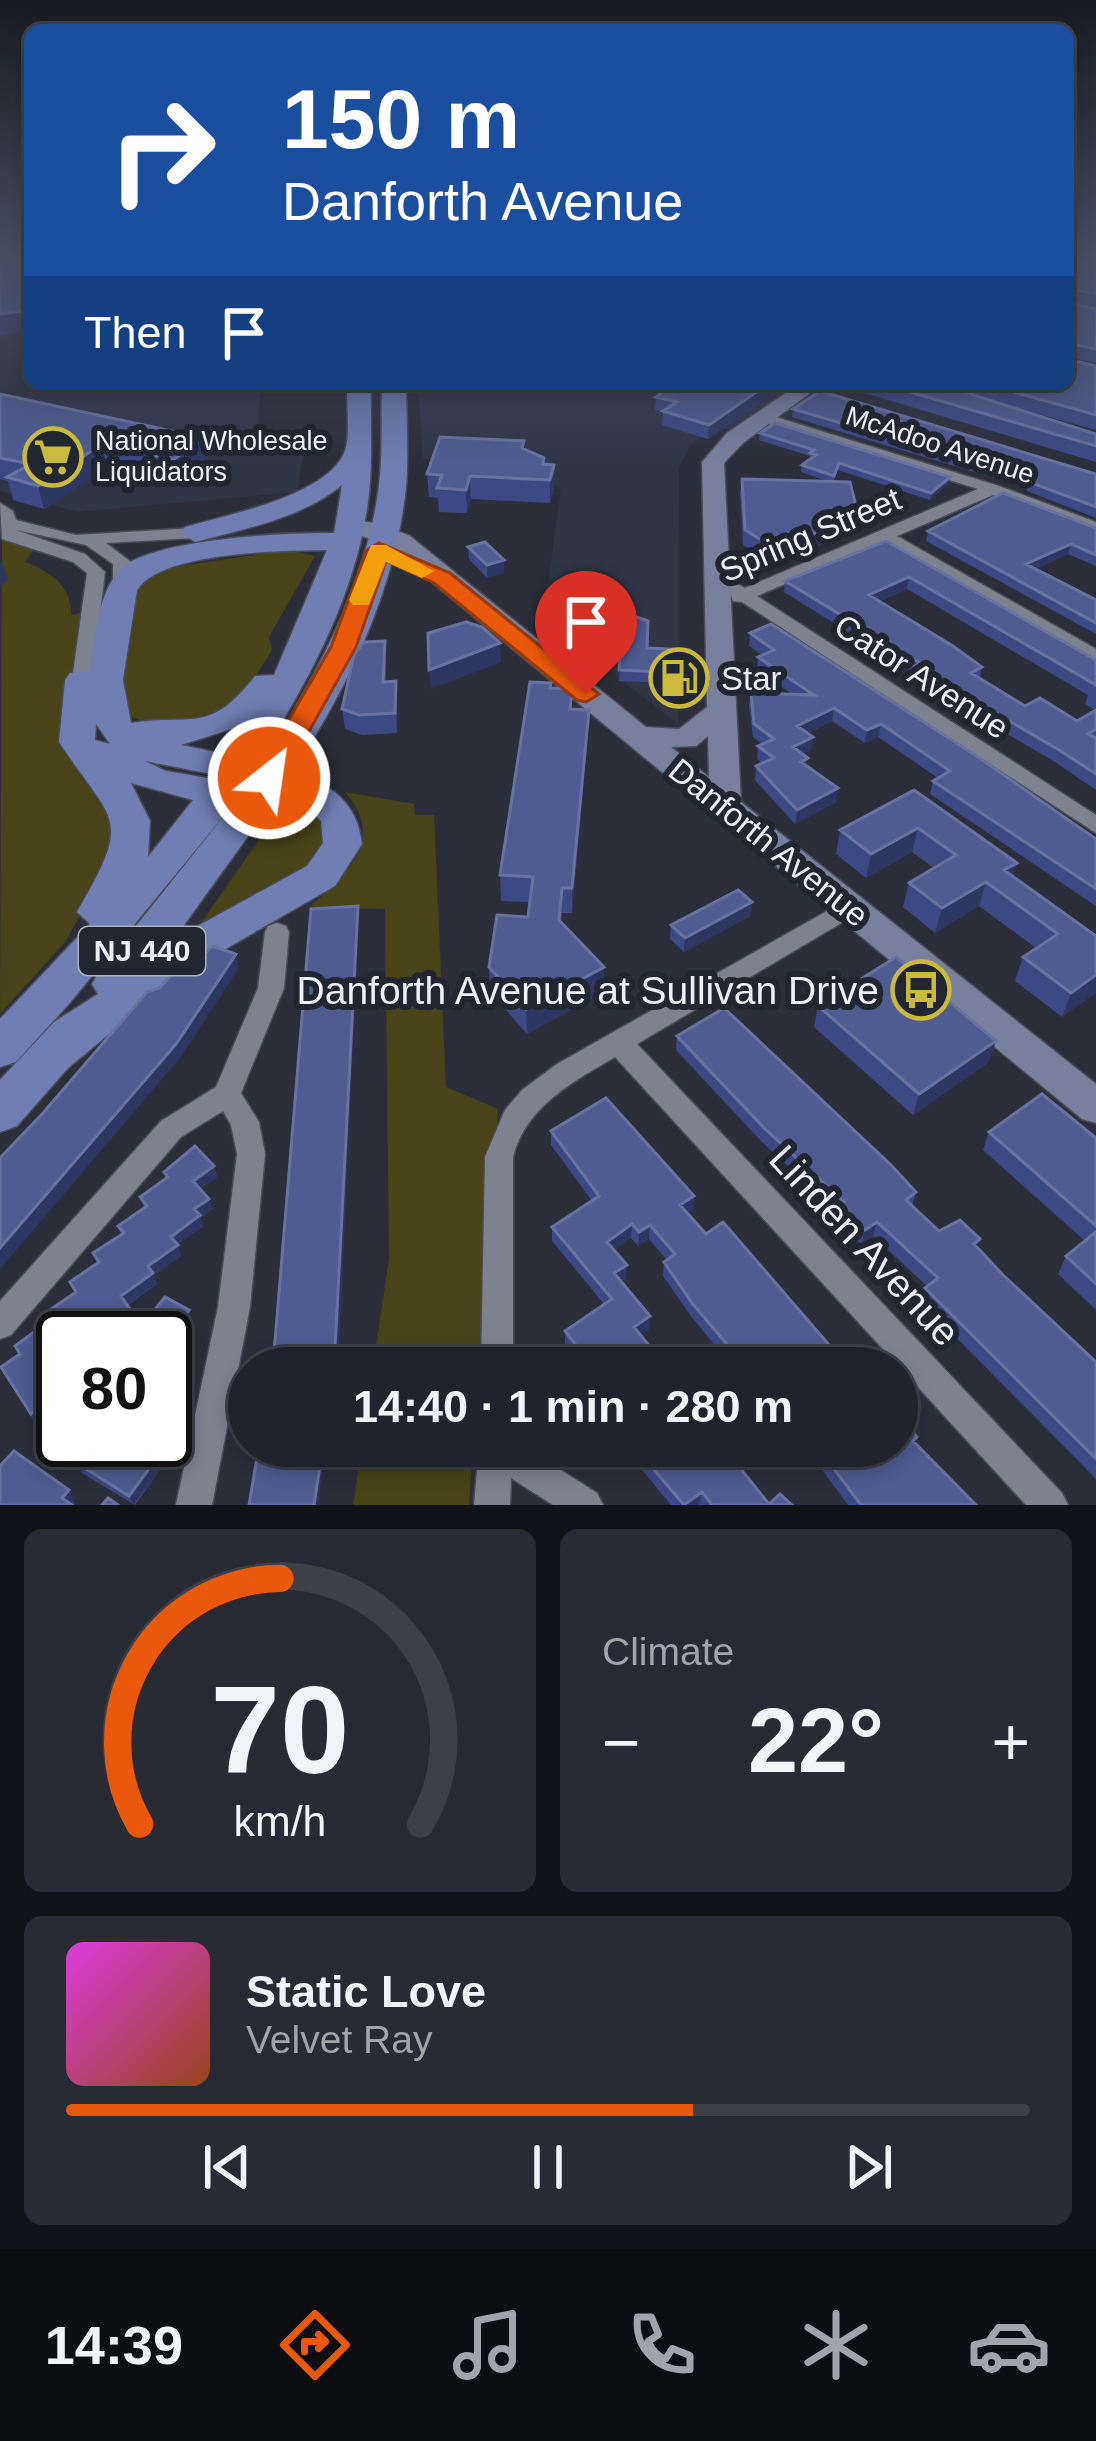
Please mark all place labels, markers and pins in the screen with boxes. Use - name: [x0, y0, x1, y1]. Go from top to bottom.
- supermarket icon: National Wholesale Liquidators: [22, 426, 84, 488]
- place label: National Wholesale Liquidators: [95, 426, 328, 487]
- pin: [535, 571, 637, 694]
- fuel station icon: Star: [648, 647, 710, 709]
- place label: Star: [721, 660, 782, 697]
- bus stop icon: Danforth Avenue at Sullivan Drive: [890, 959, 952, 1021]
- place label: Danforth Avenue at Sullivan Drive: [297, 969, 879, 1012]

